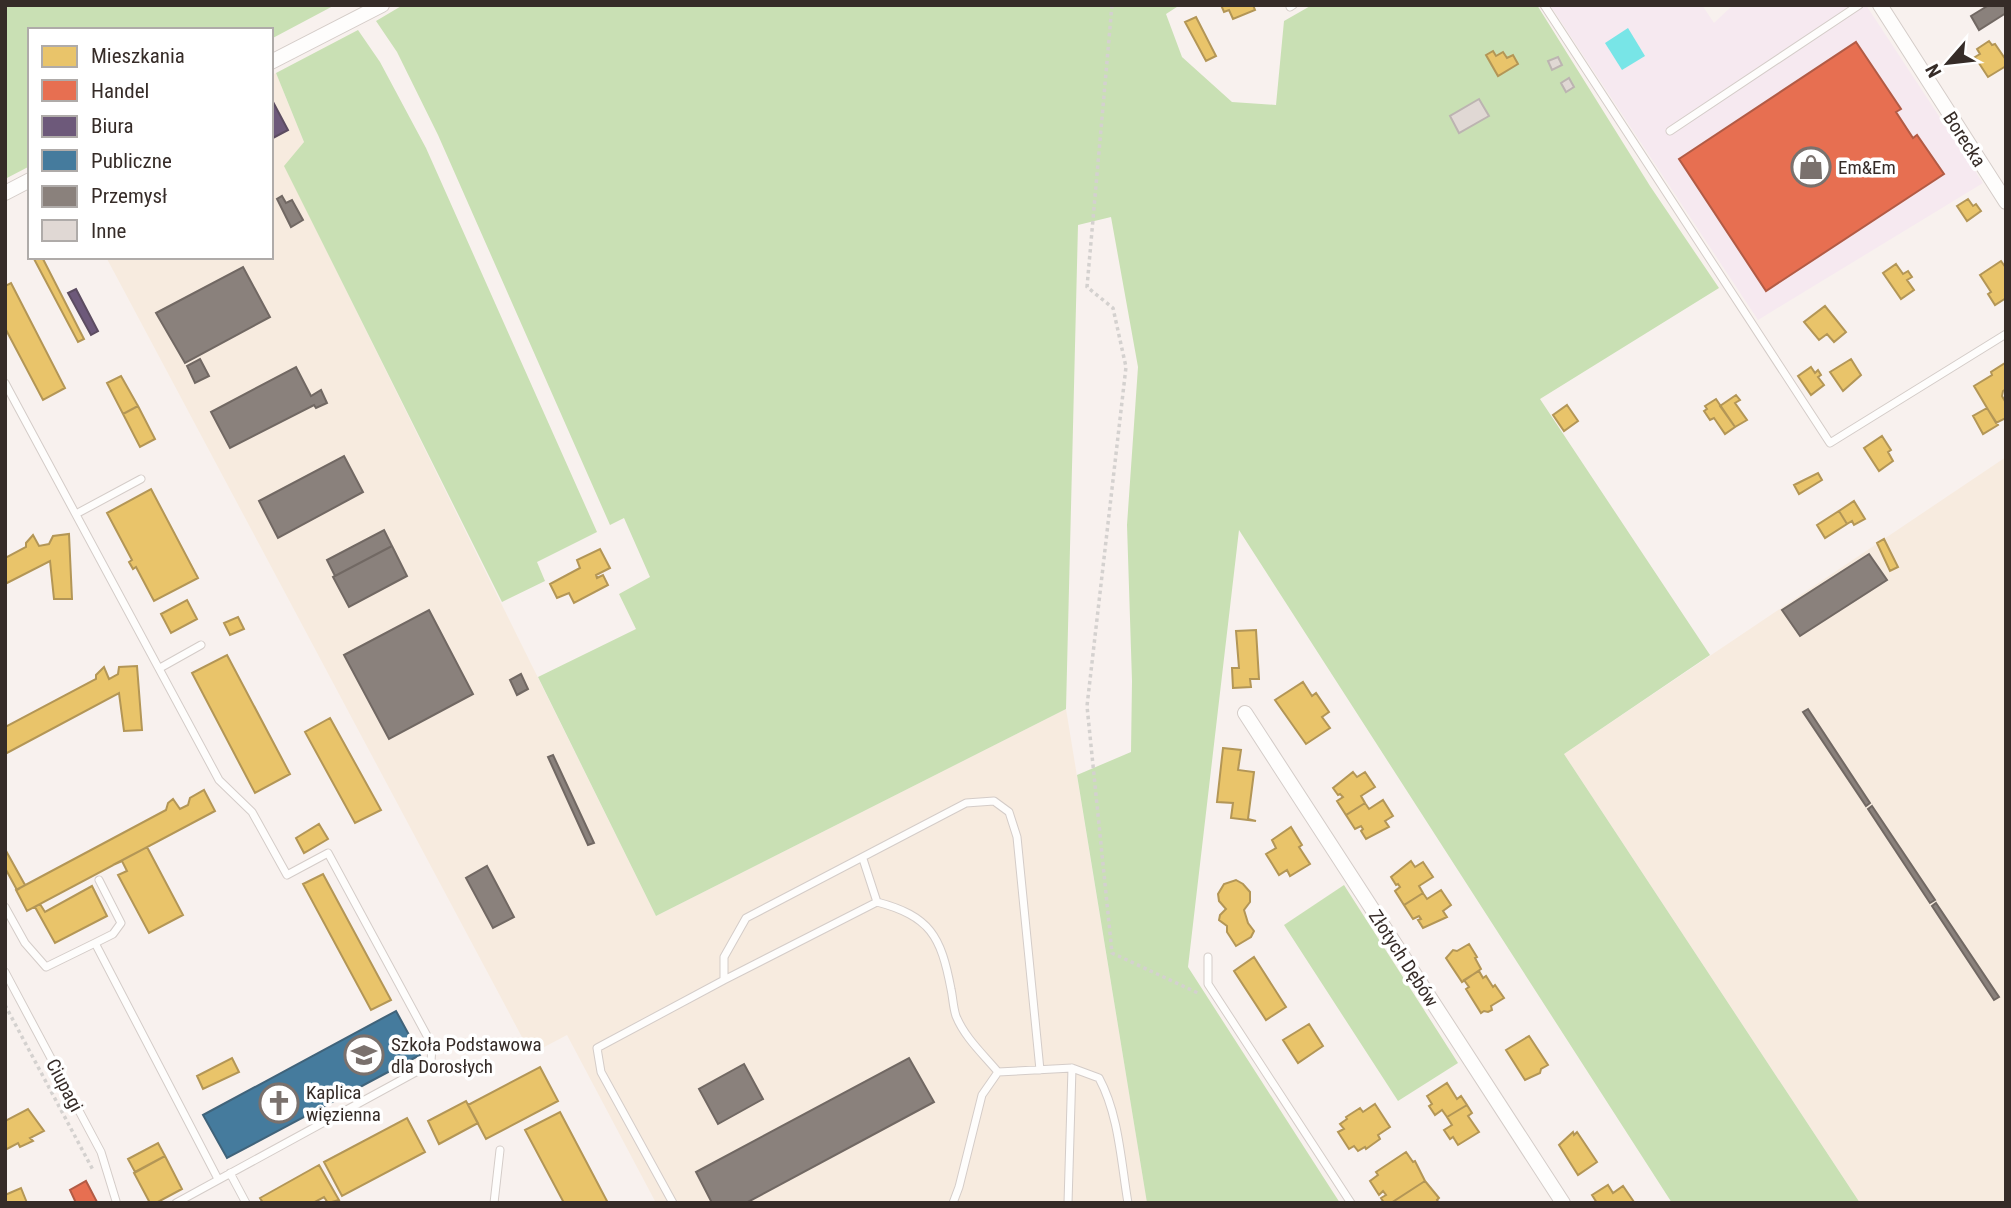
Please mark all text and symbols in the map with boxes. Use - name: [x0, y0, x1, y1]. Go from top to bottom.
- legend: [28, 28, 273, 259]
- north arrow: [1913, 28, 1983, 98]
- text: Mieszkania: [91, 44, 185, 68]
- text: N: [1921, 60, 1946, 81]
- text: Handel: [91, 79, 149, 103]
- street label: Borecka: [1938, 107, 1991, 171]
- text: Biura: [91, 114, 133, 138]
- shop icon: Em&Em: [1790, 146, 1832, 188]
- text: Publiczne: [91, 149, 172, 173]
- place label: Em&Em: [1838, 156, 1896, 179]
- text: Przemysł: [91, 184, 167, 208]
- text: Inne: [91, 219, 127, 243]
- street label: Złotych Dębów: [1364, 905, 1443, 1011]
- place label: Szkoła Podstawowa dla Dorosłych: [391, 1033, 542, 1078]
- school or university icon: Szkoła Podstawowa dla Dorosłych: [343, 1034, 385, 1076]
- street label: Ciupagi: [41, 1055, 88, 1116]
- place label: Kaplica więzienna: [306, 1081, 381, 1126]
- church icon: Kaplica więzienna: [258, 1082, 300, 1124]

